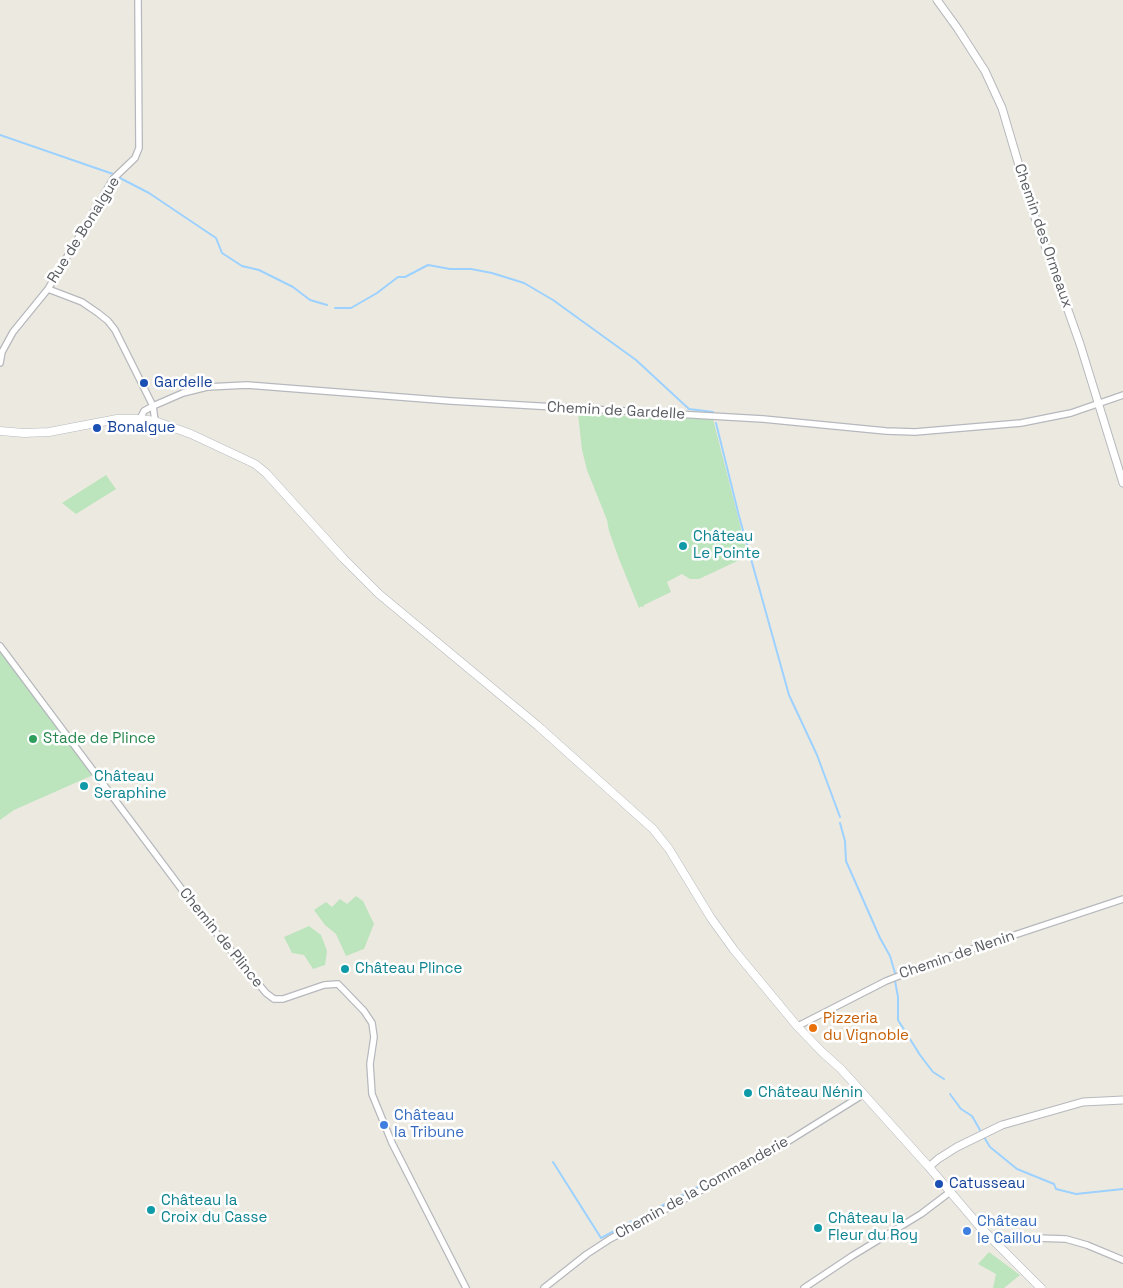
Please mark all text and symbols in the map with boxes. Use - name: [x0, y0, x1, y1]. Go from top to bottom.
- street label: Chemin des Ormeaux: [1010, 161, 1076, 311]
- street label: Rue de Bonalgue: [44, 173, 124, 287]
- place label: Gardelle: [154, 374, 213, 392]
- marker: Gardelle: [138, 377, 150, 389]
- street label: Chemin de Gardelle: [546, 398, 686, 424]
- place label: Bonalgue: [107, 419, 175, 437]
- marker: Bonalgue: [91, 422, 103, 434]
- place label: Château Le Pointe: [693, 528, 760, 563]
- marker: Château Le Pointe: [677, 540, 689, 552]
- place label: Stade de Plince: [43, 730, 156, 748]
- marker: Stade de Plince: [27, 733, 39, 745]
- place label: Château Seraphine: [94, 768, 167, 803]
- marker: Château Seraphine: [78, 780, 90, 792]
- street label: Chemin de Plince: [175, 884, 267, 992]
- street label: Chemin de Nenin: [897, 927, 1017, 983]
- place label: Château Plince: [355, 960, 462, 978]
- marker: Château Plince: [339, 963, 351, 975]
- place label: Pizzeria du Vignoble: [823, 1010, 909, 1045]
- marker: Pizzeria du Vignoble: [807, 1022, 819, 1034]
- place label: Château Nénin: [758, 1084, 863, 1102]
- marker: Château Nénin: [742, 1087, 754, 1099]
- place label: Château la Tribune: [394, 1107, 464, 1142]
- marker: Château la Tribune: [378, 1119, 390, 1131]
- street label: Chemin de la Commanderie: [612, 1133, 792, 1243]
- place label: Catusseau: [949, 1175, 1025, 1193]
- marker: Catusseau: [933, 1178, 945, 1190]
- place label: Château la Croix du Casse: [161, 1192, 267, 1227]
- marker: Château la Croix du Casse: [145, 1204, 157, 1216]
- place label: Château la Fleur du Roy: [828, 1210, 918, 1245]
- place label: Château le Caillou: [977, 1213, 1041, 1248]
- marker: Château la Fleur du Roy: [812, 1222, 824, 1234]
- marker: Château le Caillou: [961, 1225, 973, 1237]

